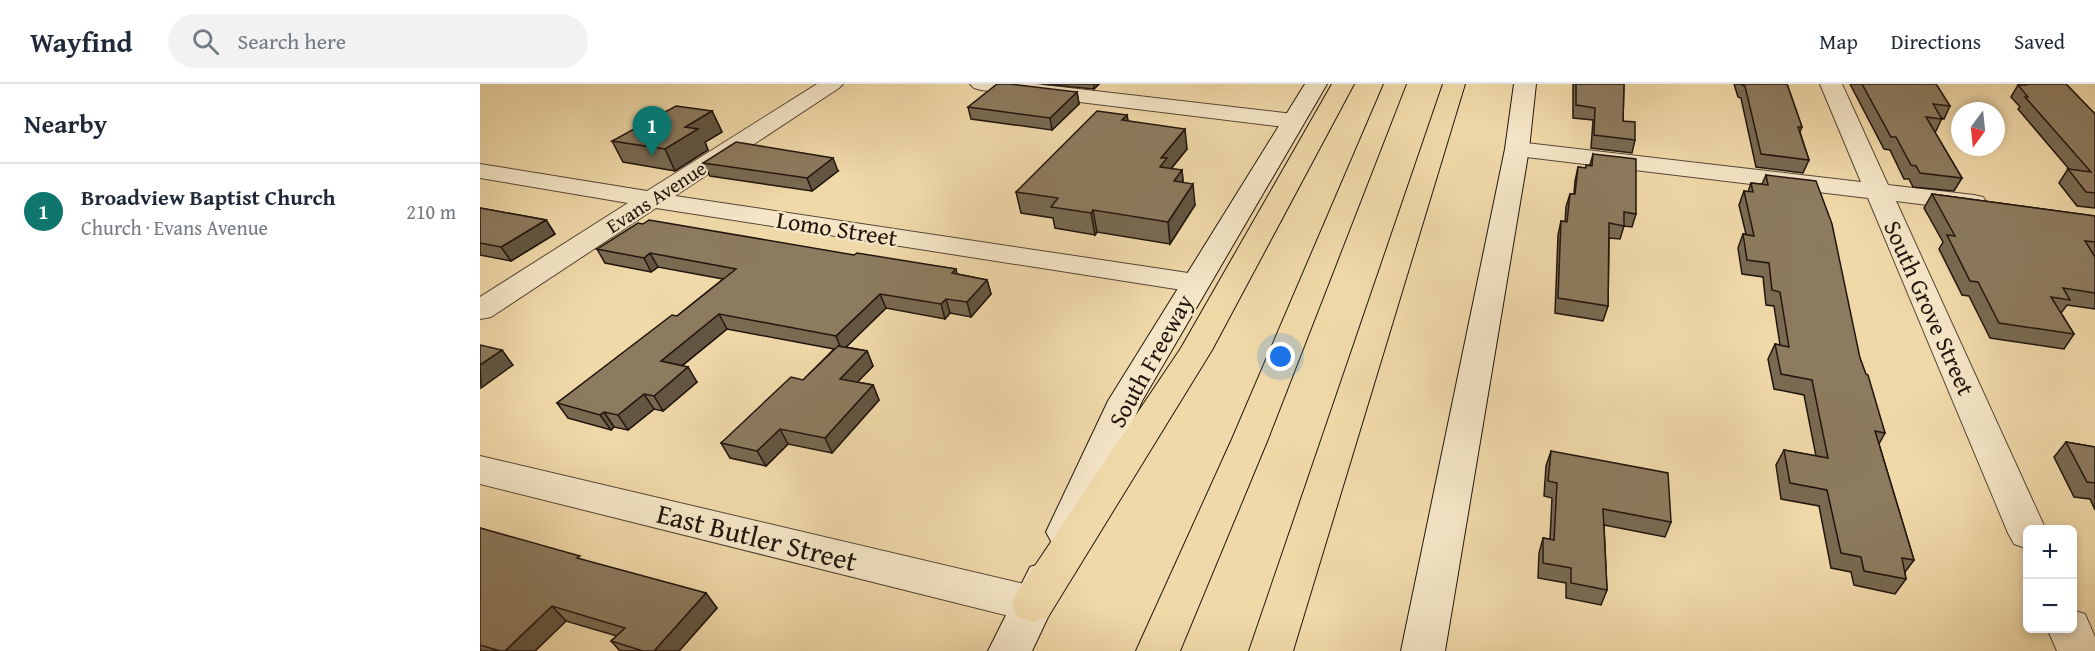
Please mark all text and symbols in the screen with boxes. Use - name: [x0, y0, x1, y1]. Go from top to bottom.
- search box: [168, 14, 588, 68]
- text: Wayfind: [30, 21, 132, 62]
- icon: search: [189, 25, 222, 58]
- text: Search here: [237, 25, 346, 57]
- text: Map: [1819, 26, 1858, 57]
- text: Directions: [1891, 26, 1981, 57]
- text: Saved: [2014, 26, 2065, 57]
- north arrow: [1951, 102, 2005, 156]
- text: Nearby: [24, 104, 107, 143]
- pin: 1: [632, 106, 672, 156]
- street label: Evans Avenue: [600, 153, 712, 240]
- text: Broadview Baptist Church: [81, 181, 335, 213]
- text: 1: [38, 197, 49, 226]
- text: 210 m: [406, 197, 456, 226]
- street label: Lomo Street: [774, 202, 900, 255]
- text: Church · Evans Avenue: [81, 213, 268, 242]
- street label: South Grove Street: [1875, 215, 1984, 401]
- street label: South Freeway: [1099, 288, 1202, 434]
- your location: [1266, 342, 1295, 371]
- street label: East Butler Street: [653, 492, 862, 581]
- map controls: [2023, 525, 2077, 633]
- button: +: [2023, 525, 2077, 579]
- button: −: [2023, 579, 2077, 633]

